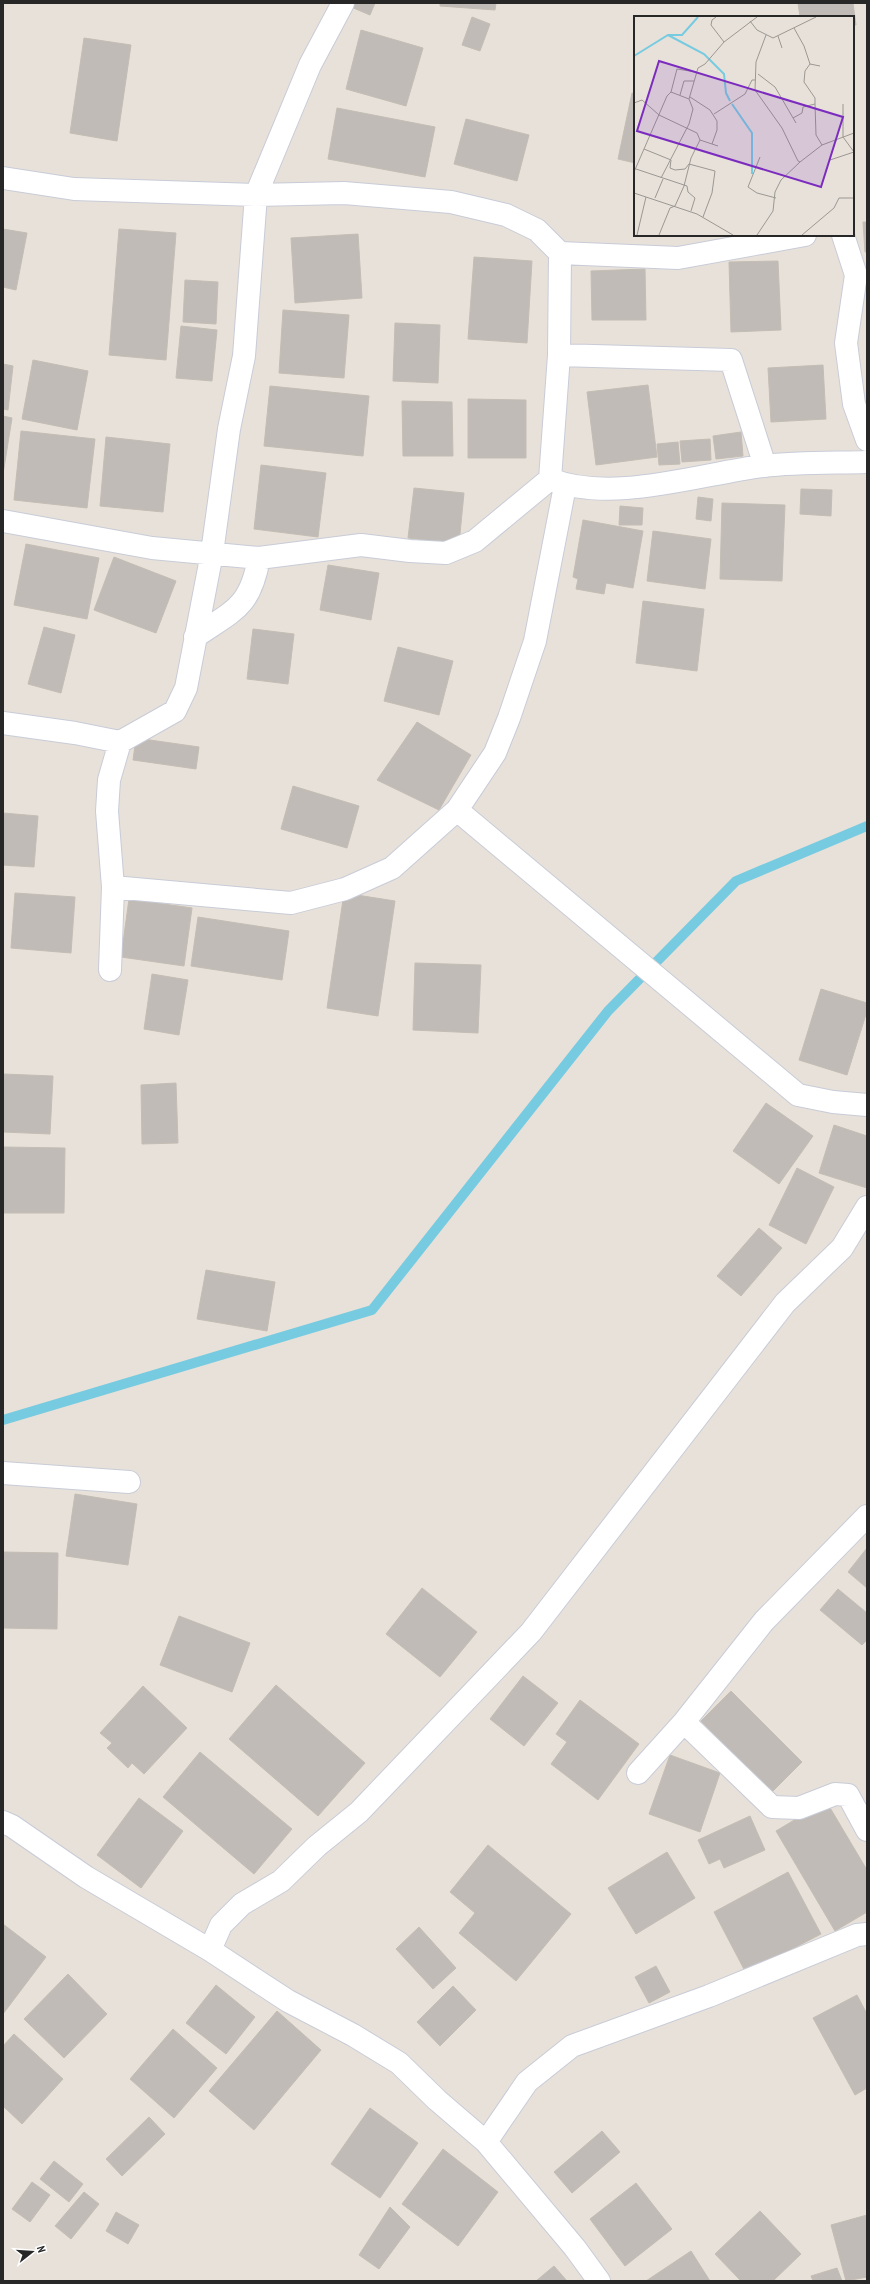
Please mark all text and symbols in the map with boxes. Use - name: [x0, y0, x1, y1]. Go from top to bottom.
- inset map: [634, 16, 854, 236]
- north arrow: [12, 2232, 52, 2272]
- text: N: [34, 2244, 49, 2254]

